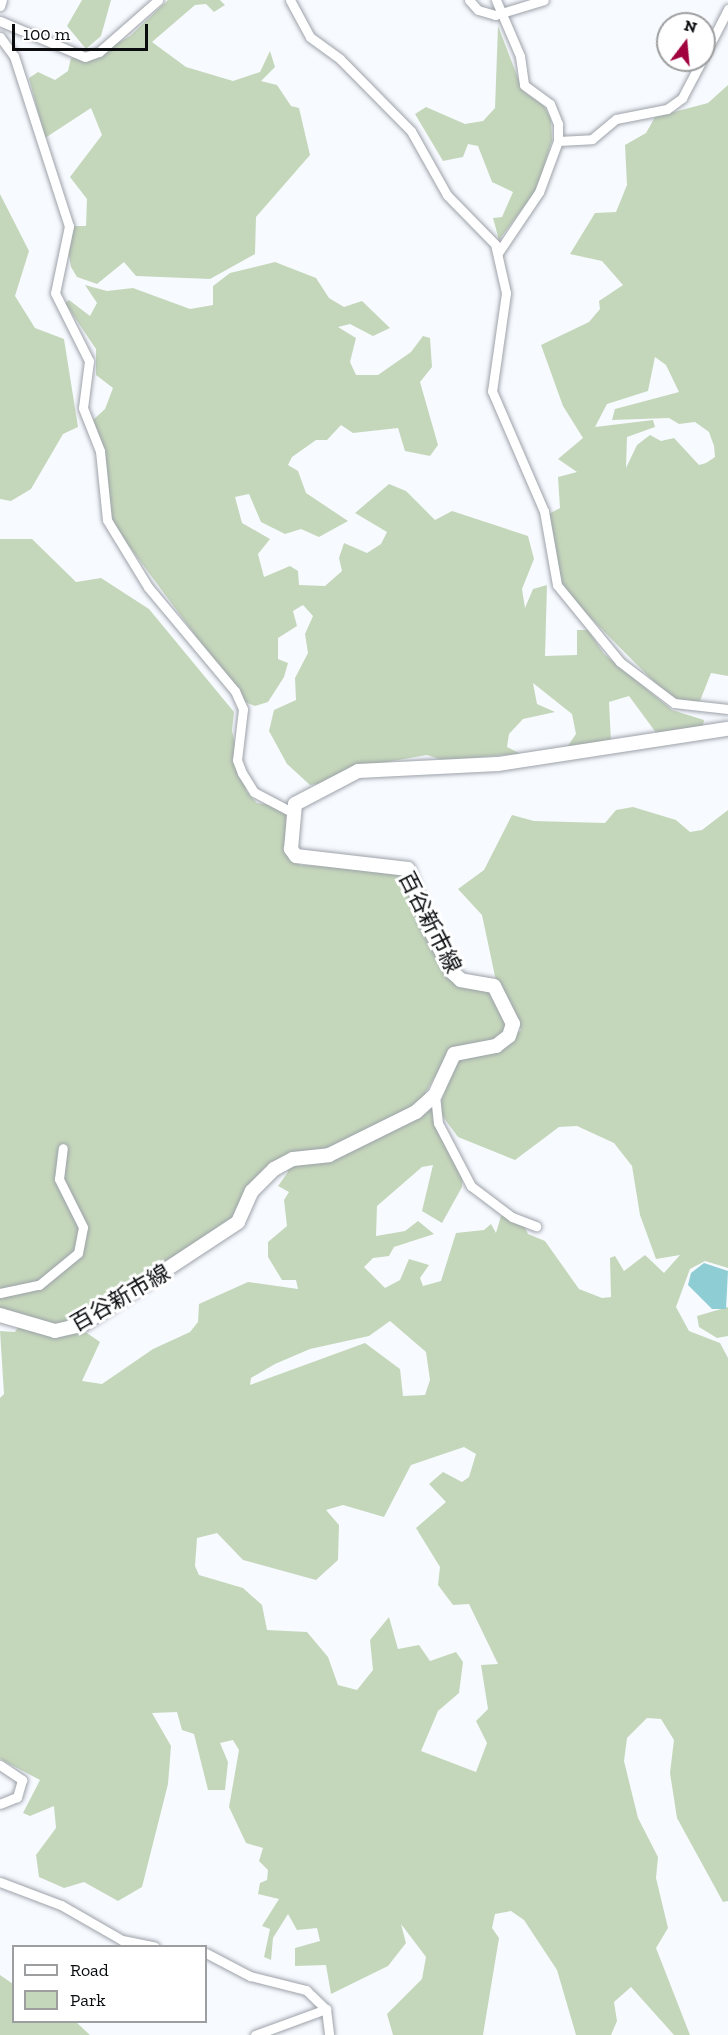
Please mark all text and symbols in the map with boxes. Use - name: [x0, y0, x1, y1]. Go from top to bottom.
- scale bar: [15, 12, 152, 50]
- north arrow: [656, 12, 716, 72]
- text: N: [682, 15, 699, 37]
- text: 100 m: [23, 23, 70, 45]
- street label: 百谷新市線: [393, 867, 467, 977]
- street label: 百谷新市線: [66, 1259, 174, 1337]
- legend: [12, 1945, 207, 2023]
- text: Road: [70, 1959, 109, 1981]
- text: Park: [70, 1989, 106, 2011]

